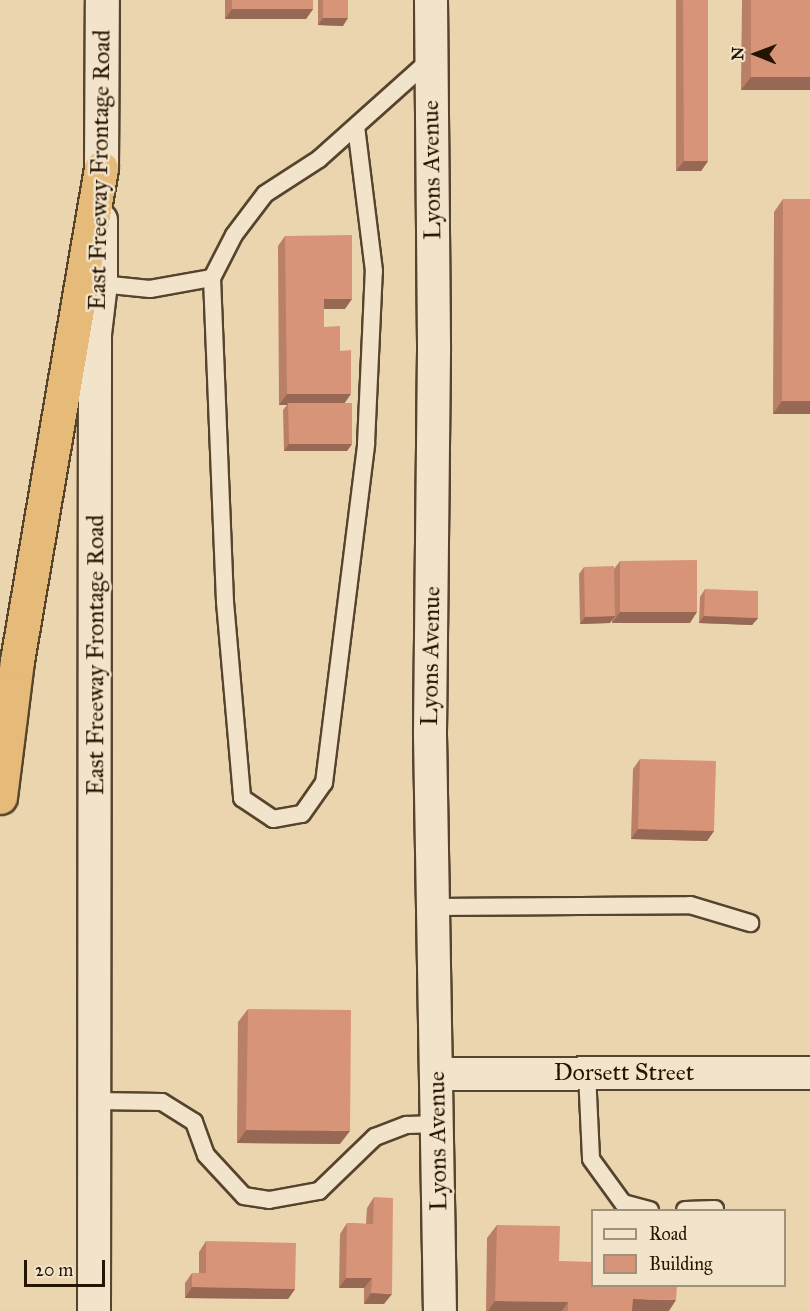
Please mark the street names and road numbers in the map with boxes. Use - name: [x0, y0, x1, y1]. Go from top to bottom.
- street label: East Freeway Frontage Road: [83, 29, 117, 311]
- street label: Lyons Avenue: [416, 100, 448, 240]
- street label: East Freeway Frontage Road: [82, 515, 110, 795]
- street label: Lyons Avenue: [415, 586, 447, 726]
- street label: Dorsett Street: [554, 1059, 694, 1087]
- street label: Lyons Avenue: [422, 1071, 454, 1211]

